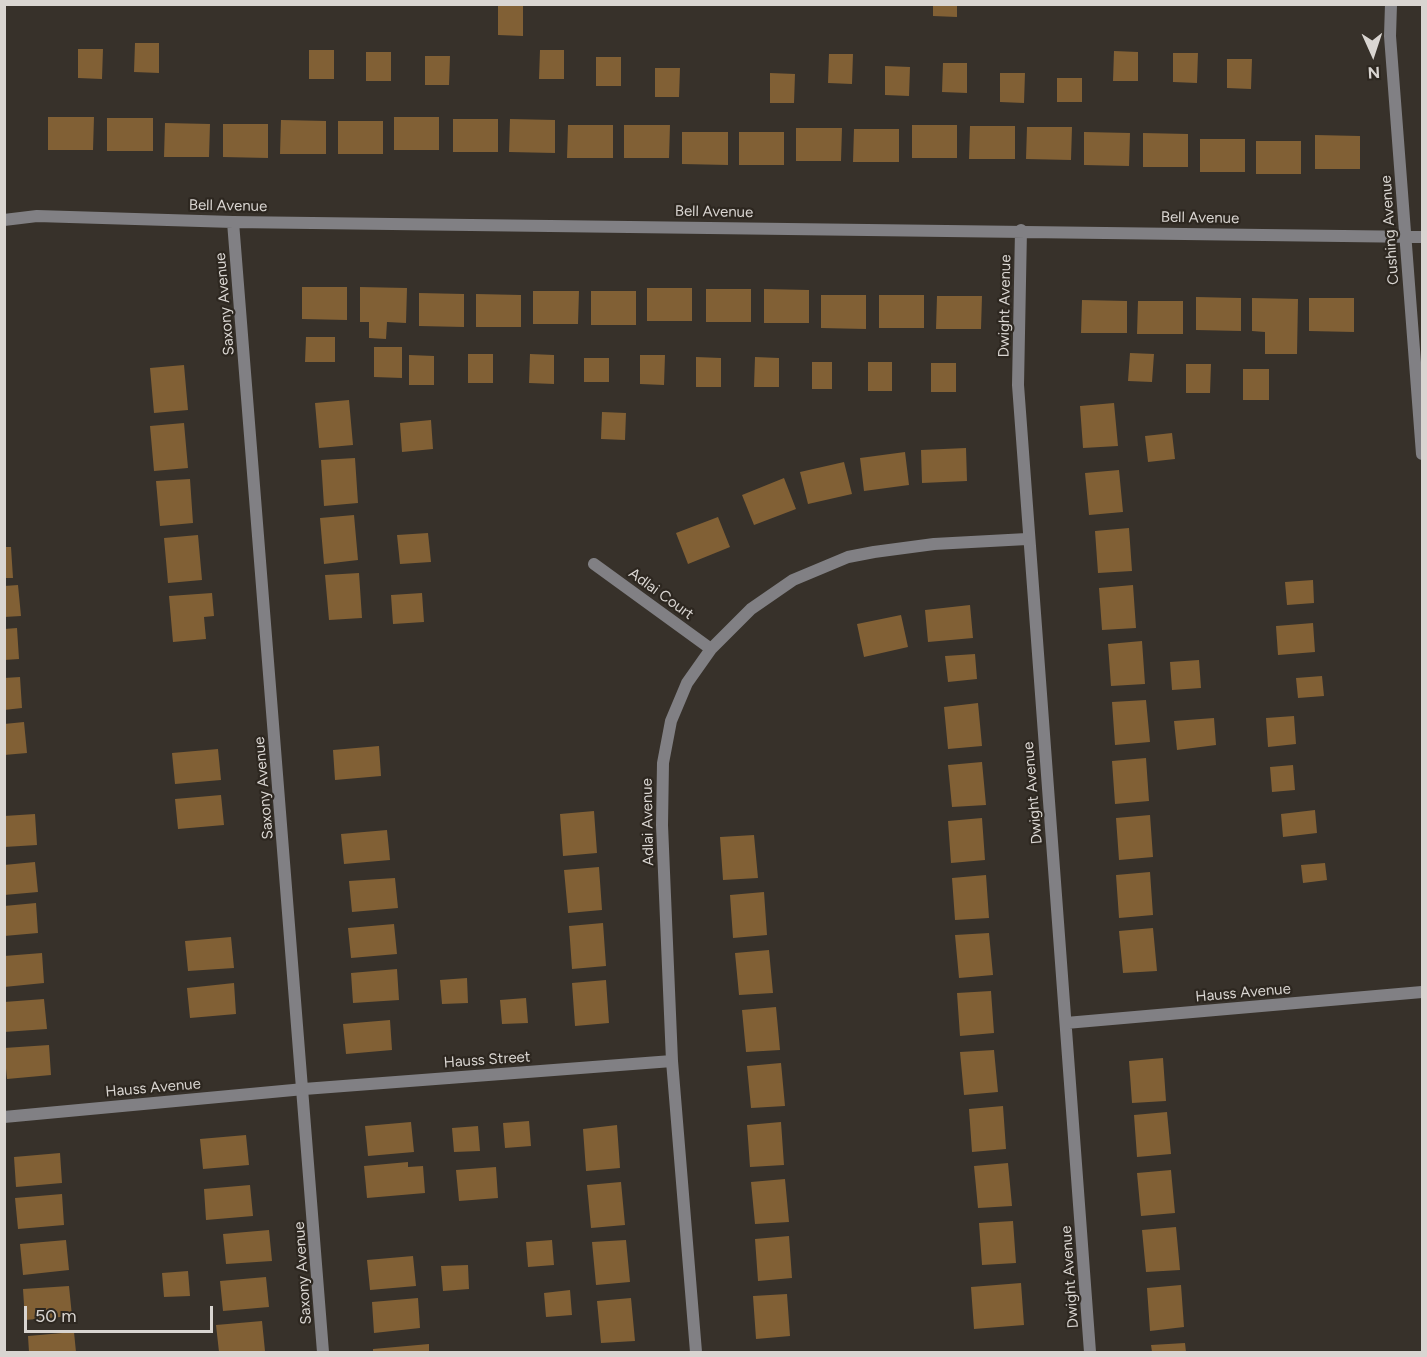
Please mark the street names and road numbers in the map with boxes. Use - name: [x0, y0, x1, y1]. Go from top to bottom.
- street label: Cushing Avenue: [1377, 175, 1403, 285]
- street label: Bell Avenue: [189, 196, 267, 216]
- street label: Bell Avenue: [675, 202, 753, 222]
- street label: Bell Avenue: [1161, 208, 1239, 228]
- street label: Saxony Avenue: [212, 252, 238, 356]
- street label: Dwight Avenue: [995, 254, 1015, 358]
- street label: Adlai Court: [625, 564, 697, 624]
- street label: Saxony Avenue: [251, 736, 277, 840]
- street label: Dwight Avenue: [1020, 741, 1046, 845]
- street label: Adlai Avenue: [638, 778, 658, 866]
- street label: Hauss Avenue: [1195, 980, 1291, 1006]
- street label: Hauss Street: [443, 1048, 531, 1072]
- street label: Hauss Avenue: [105, 1075, 201, 1101]
- street label: Saxony Avenue: [290, 1221, 316, 1325]
- street label: Dwight Avenue: [1057, 1225, 1083, 1329]

